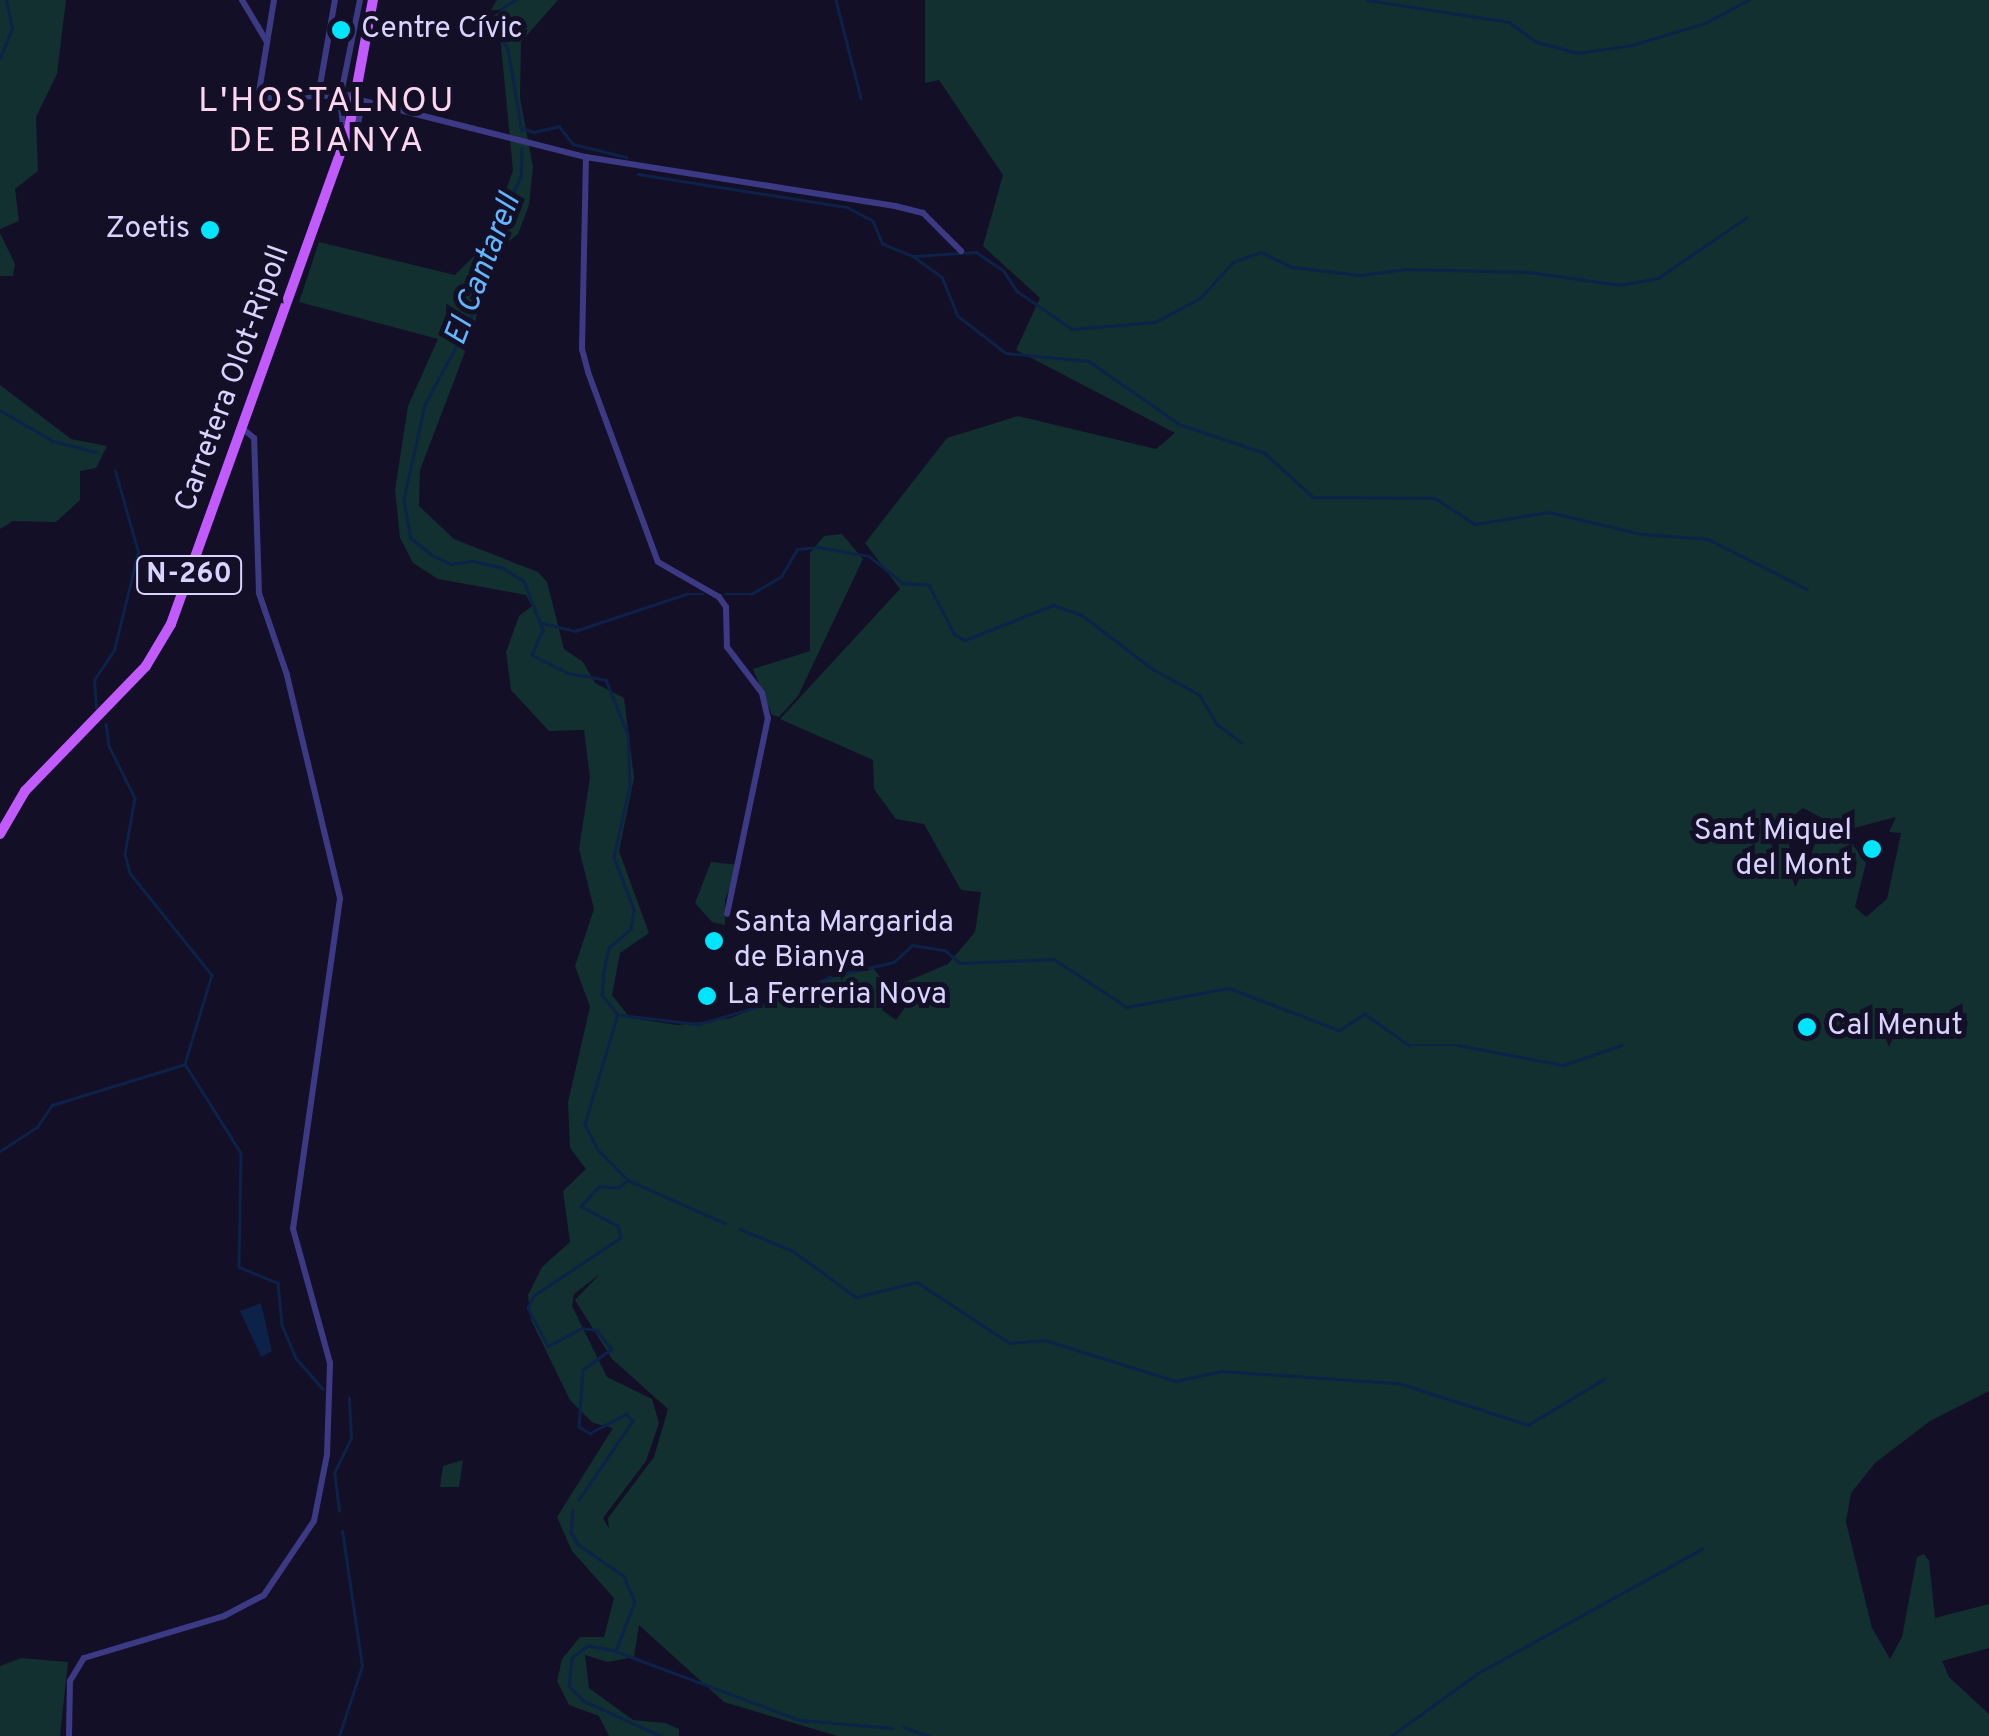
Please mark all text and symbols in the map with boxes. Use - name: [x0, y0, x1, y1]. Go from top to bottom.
- place label: Centre Cívic: [361, 12, 523, 48]
- marker: Centre Cívic: [330, 19, 352, 41]
- district label: L'HOSTALNOU DE BIANYA: [198, 81, 456, 163]
- water label: El Cantarell: [438, 189, 530, 351]
- place label: Zoetis: [106, 212, 190, 248]
- marker: Zoetis: [199, 219, 221, 241]
- street label: Carretera Olot-Ripoll: [169, 241, 299, 517]
- road number: N-260: [134, 552, 244, 598]
- place label: Sant Miquel del Mont: [1694, 814, 1852, 884]
- marker: Sant Miquel del Mont: [1861, 838, 1883, 860]
- place label: Santa Margarida de Bianya: [734, 906, 954, 976]
- marker: Santa Margarida de Bianya: [703, 930, 725, 952]
- place label: La Ferreria Nova: [727, 978, 947, 1014]
- marker: La Ferreria Nova: [696, 985, 718, 1007]
- place label: Cal Menut: [1827, 1009, 1963, 1045]
- marker: Cal Menut: [1796, 1016, 1818, 1038]

